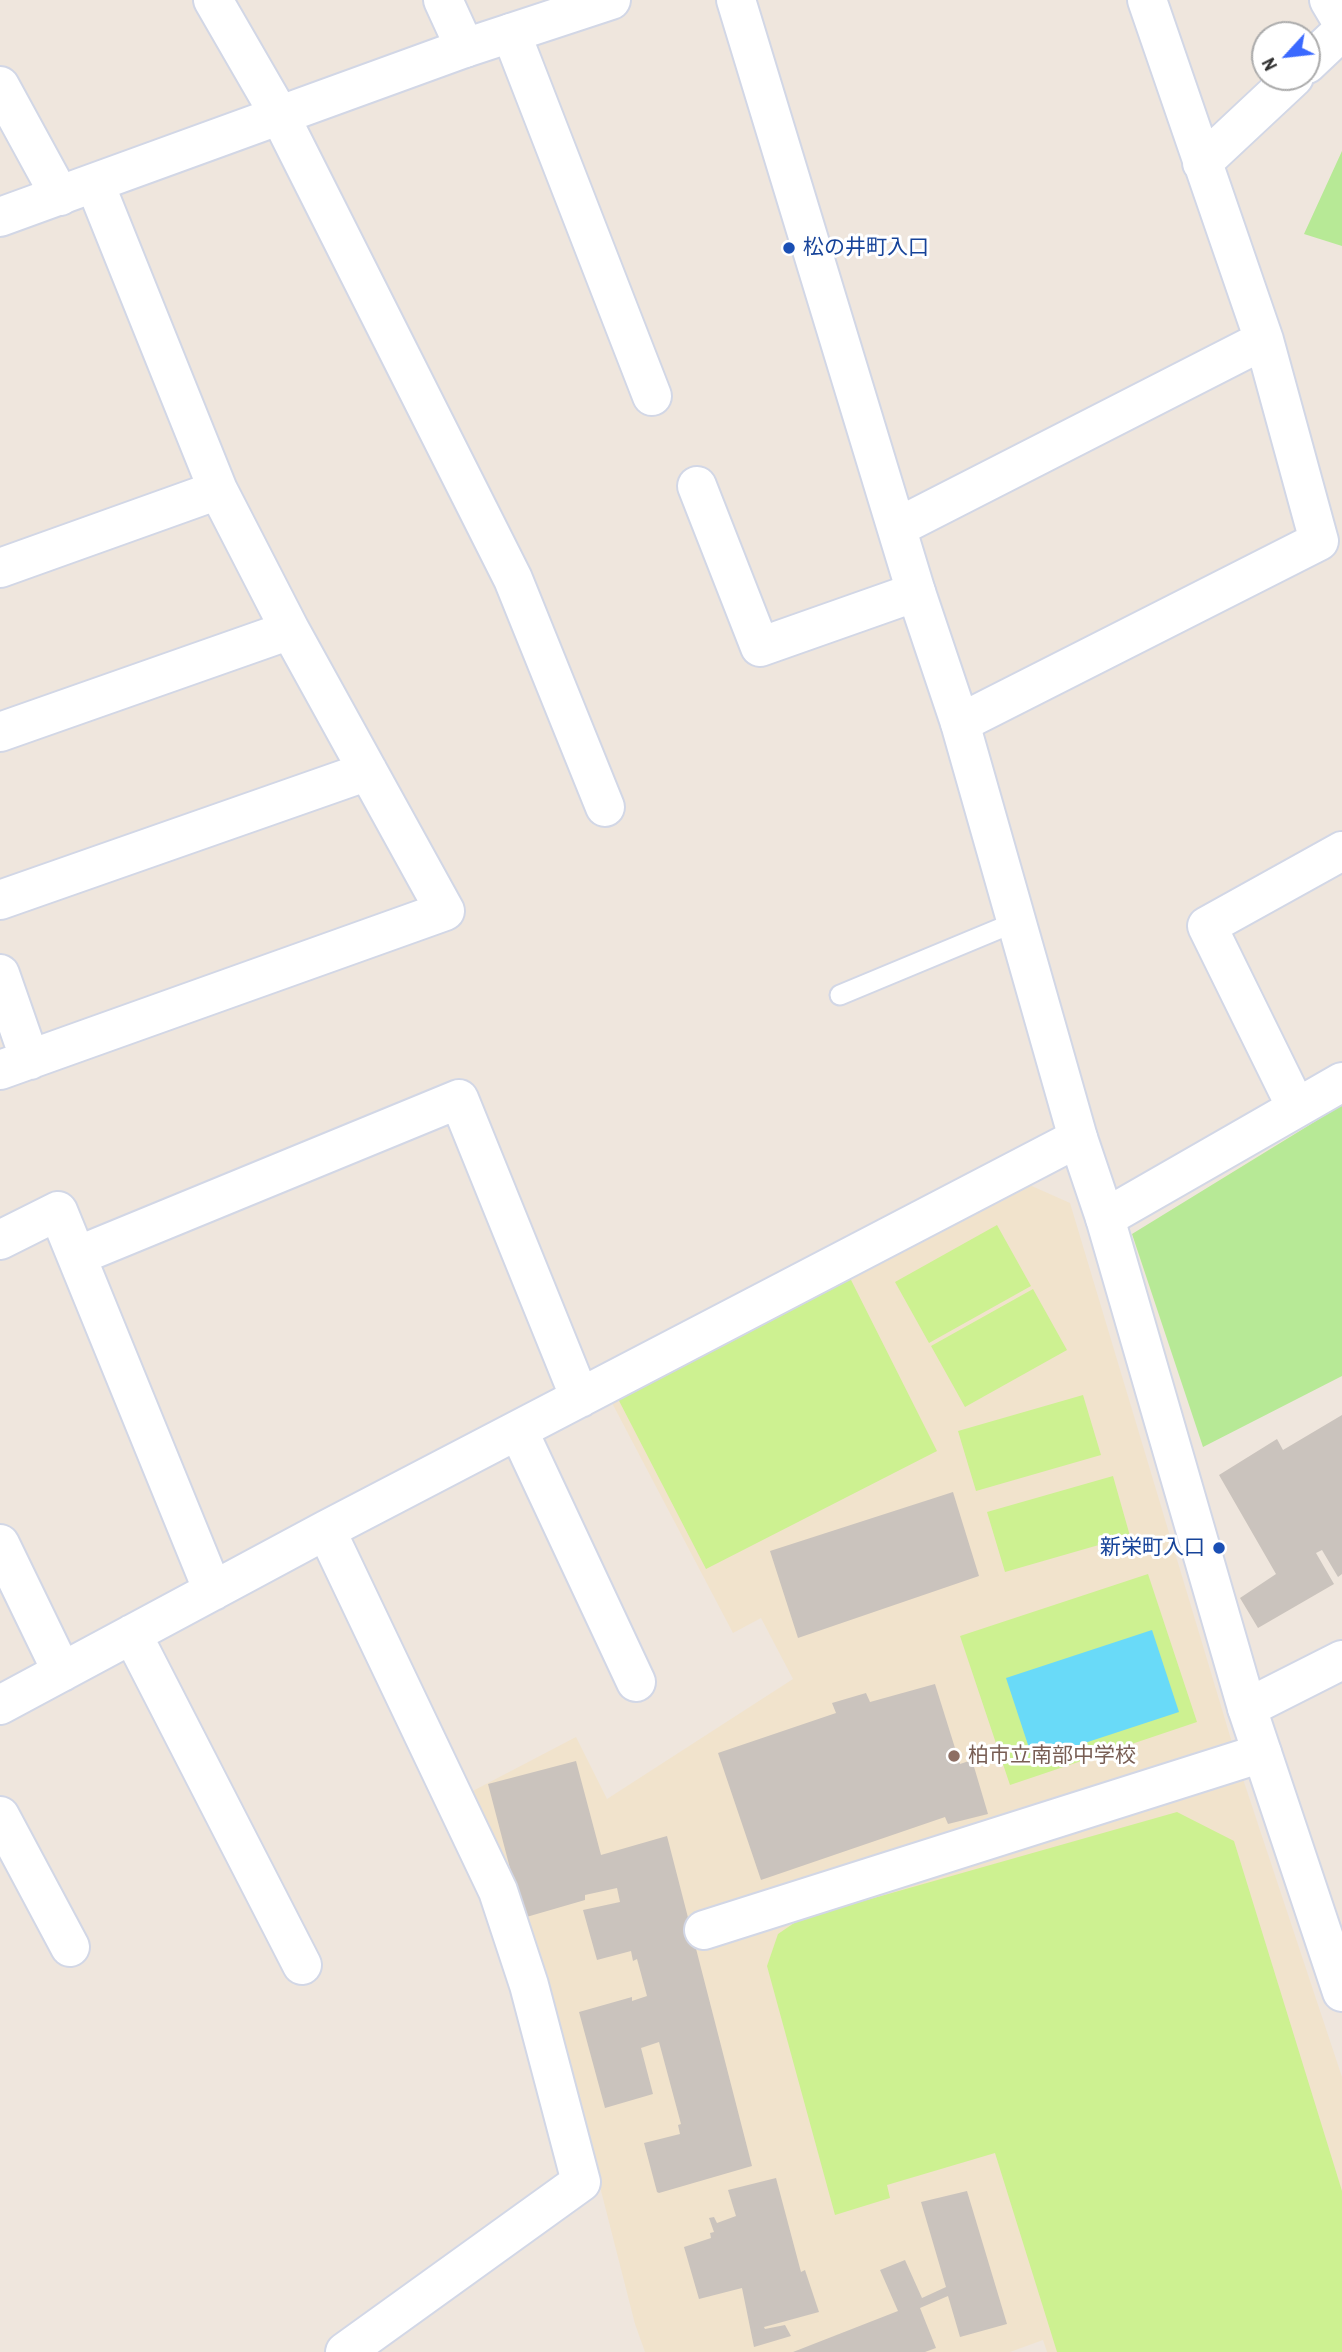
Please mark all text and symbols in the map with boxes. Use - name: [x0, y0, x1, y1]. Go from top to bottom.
- north arrow: [1251, 21, 1321, 91]
- text: N: [1255, 54, 1283, 76]
- place label: 松の井町入口: [803, 235, 929, 261]
- marker: 松の井町入口: [781, 240, 797, 256]
- place label: 新栄町入口: [1100, 1535, 1205, 1561]
- marker: 新栄町入口: [1211, 1540, 1227, 1556]
- place label: 柏市立南部中学校: [968, 1743, 1136, 1769]
- marker: 柏市立南部中学校: [946, 1748, 962, 1764]

